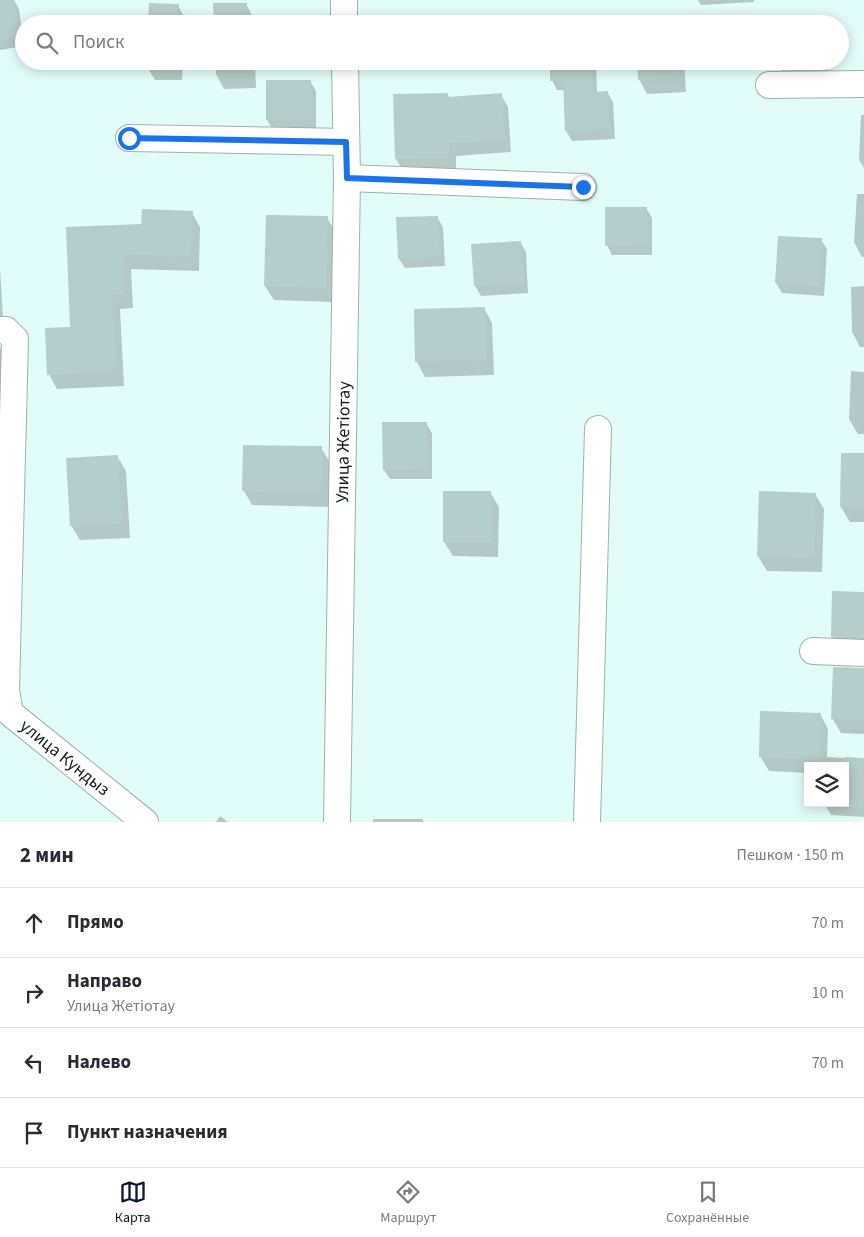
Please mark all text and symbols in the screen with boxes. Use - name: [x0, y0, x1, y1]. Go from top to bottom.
- search box: [15, 15, 849, 70]
- icon: search: [33, 29, 61, 57]
- text: Поиск: [73, 29, 124, 56]
- route start: [118, 127, 141, 150]
- route end: [572, 176, 595, 199]
- street label: Улица Жетіотау: [329, 381, 356, 503]
- street label: улица Кундыз: [15, 713, 116, 802]
- map controls: [804, 762, 849, 807]
- button: layers: [804, 762, 849, 807]
- text: 2 мин: [20, 840, 74, 870]
- text: Пешком · 150 m: [737, 844, 844, 866]
- icon: ahead: [20, 909, 48, 937]
- text: Прямо: [67, 909, 124, 936]
- text: 70 m: [812, 912, 844, 934]
- text: Направо: [67, 968, 142, 995]
- icon: right: [20, 979, 48, 1007]
- text: 10 m: [812, 982, 844, 1004]
- text: Улица Жетіотау: [67, 995, 175, 1017]
- icon: left: [20, 1049, 48, 1077]
- text: Налево: [67, 1049, 131, 1076]
- text: 70 m: [812, 1052, 844, 1074]
- icon: arrive: [20, 1119, 48, 1147]
- text: Пункт назначения: [67, 1119, 228, 1146]
- tab: Карта: [115, 1178, 151, 1228]
- tab: Маршрут: [380, 1178, 436, 1228]
- tab: Сохранённые: [666, 1178, 749, 1228]

